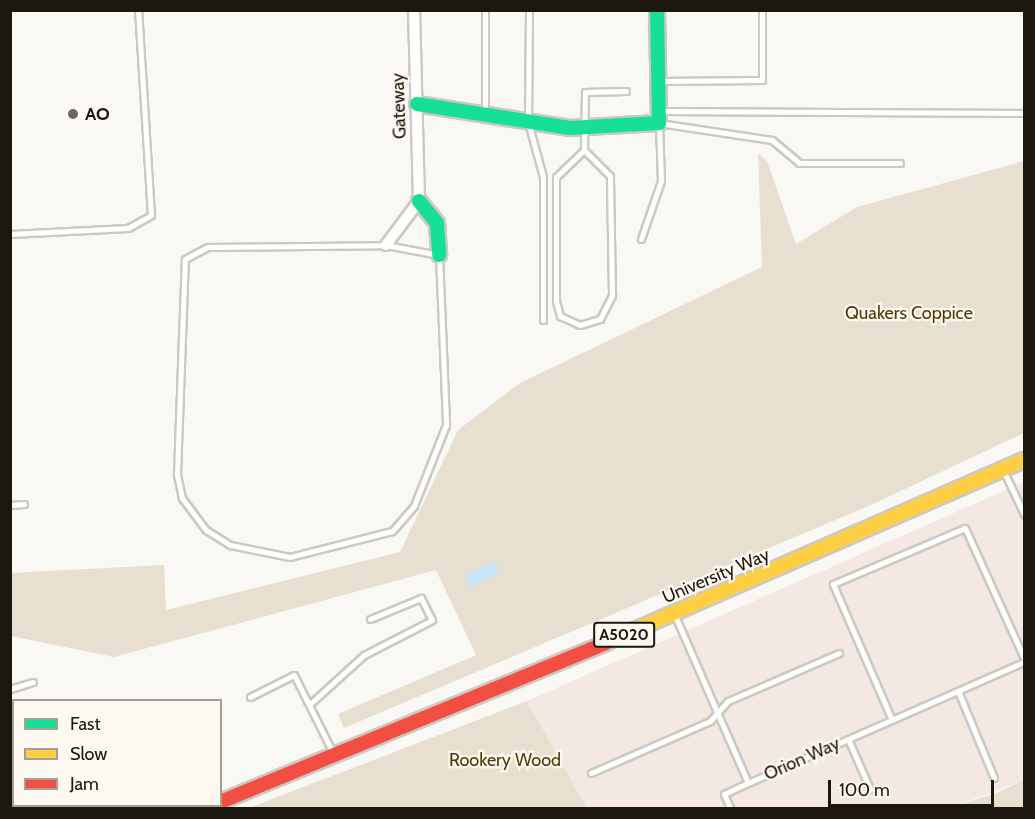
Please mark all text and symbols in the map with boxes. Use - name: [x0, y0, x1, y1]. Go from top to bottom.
- street label: Gateway: [387, 73, 411, 139]
- place label: AO: [85, 103, 110, 125]
- marker: AO: [66, 107, 80, 121]
- park label: Quakers Coppice: [845, 302, 973, 324]
- street label: University Way: [659, 544, 773, 608]
- road number: A5020: [592, 622, 656, 648]
- legend: [12, 699, 222, 807]
- text: Fast: [70, 713, 101, 735]
- street label: Orion Way: [761, 733, 843, 785]
- text: Slow: [70, 743, 107, 765]
- park label: Rookery Wood: [449, 749, 561, 771]
- scale bar: [831, 768, 998, 806]
- text: Jam: [70, 773, 99, 795]
- text: 100 m: [839, 779, 890, 801]

